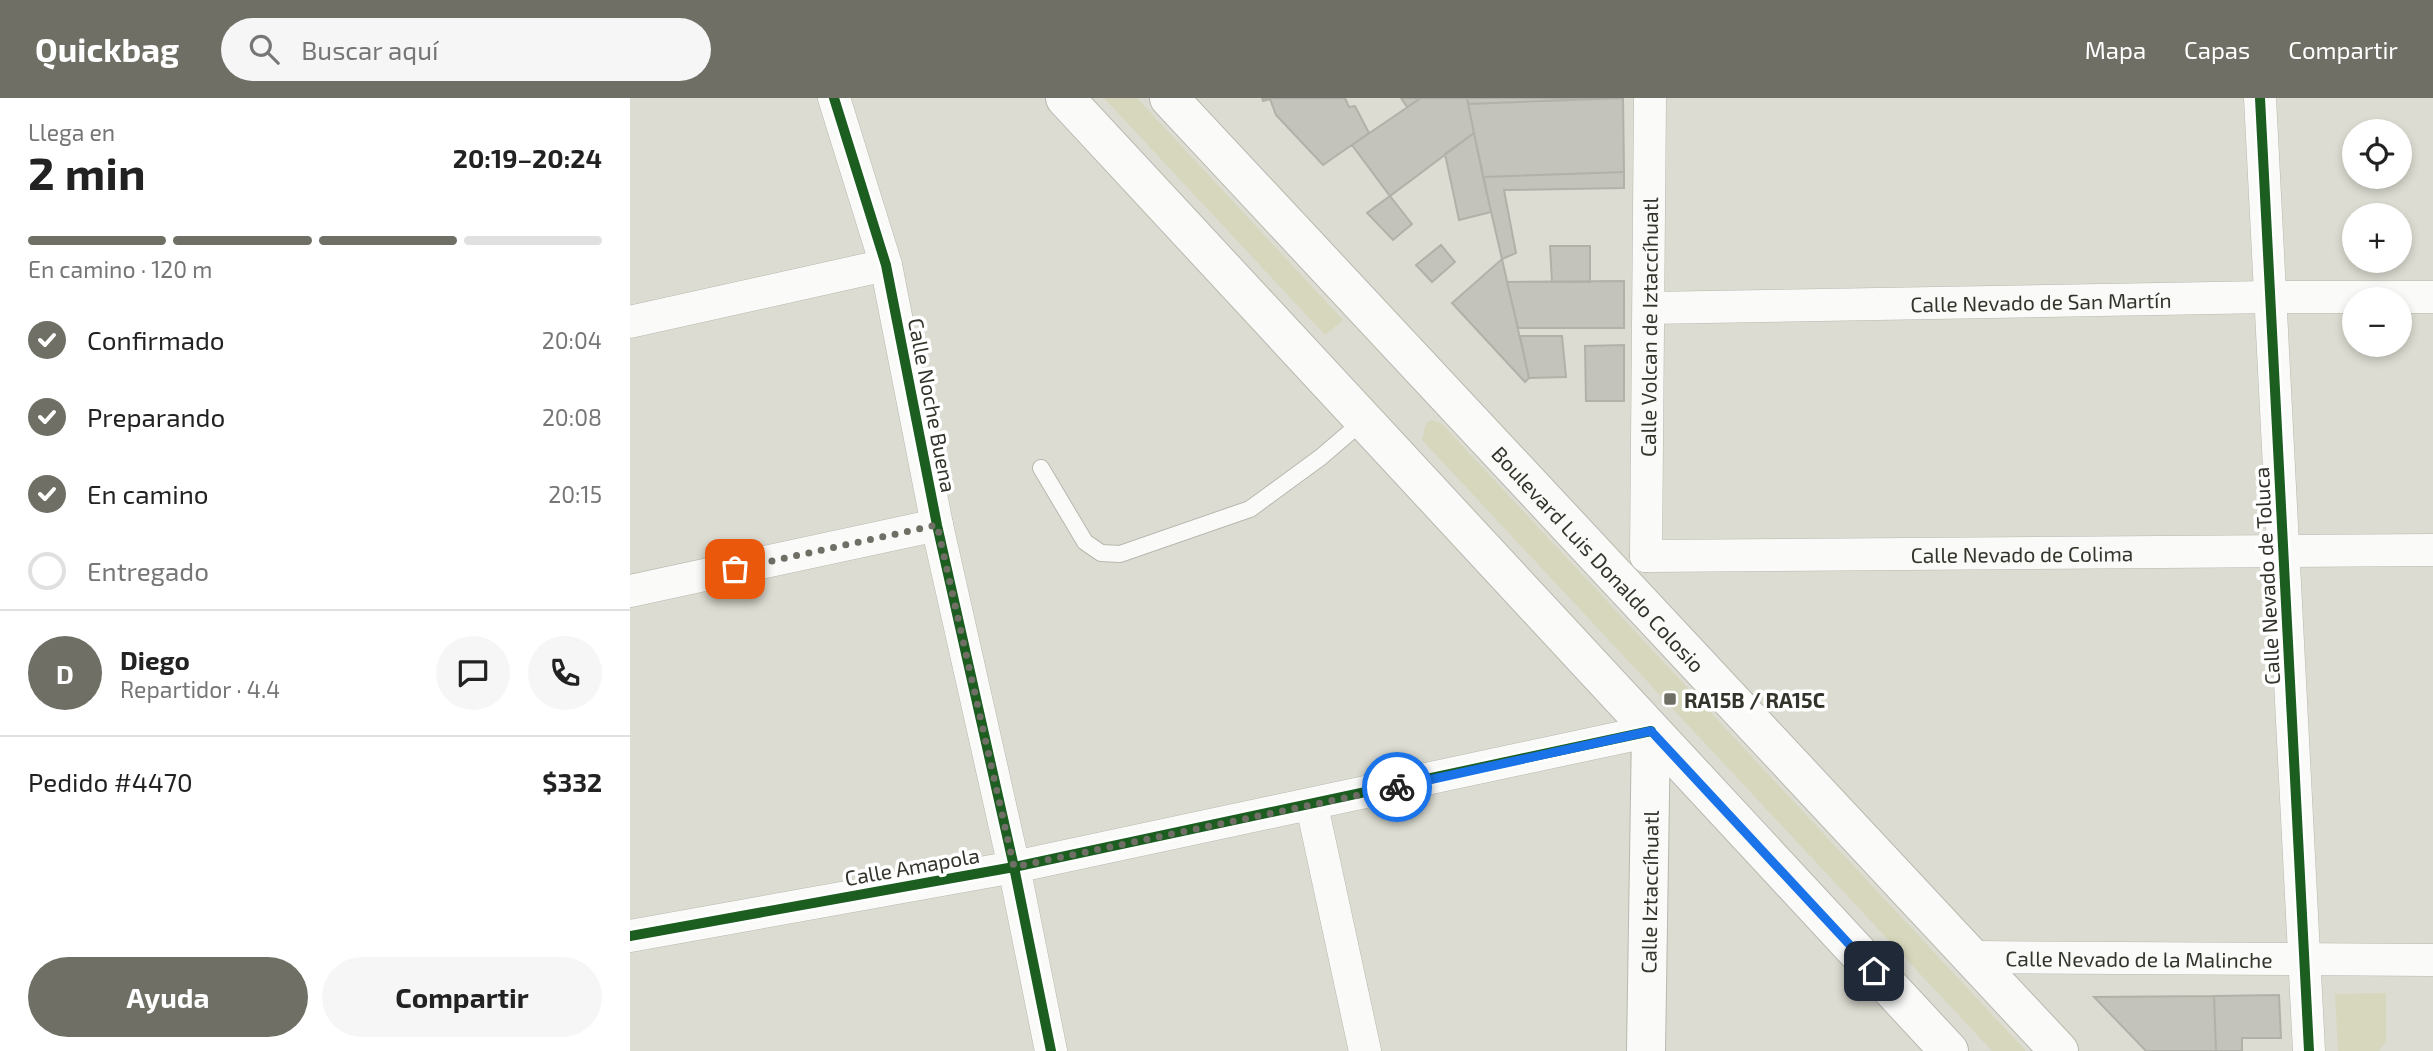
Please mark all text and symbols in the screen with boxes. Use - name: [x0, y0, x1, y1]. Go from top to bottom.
- search box: [221, 18, 711, 81]
- text: Quickbag: [35, 29, 179, 69]
- icon: search: [245, 30, 283, 68]
- text: Buscar aquí: [301, 34, 438, 65]
- text: Mapa: [2085, 35, 2146, 64]
- text: Capas: [2184, 35, 2250, 64]
- text: Compartir: [2288, 35, 2398, 64]
- text: Llega en: [28, 118, 115, 146]
- map controls: [2342, 119, 2412, 357]
- button: locate: [2342, 119, 2412, 189]
- text: 20:19–20:24: [453, 142, 602, 173]
- text: 2 min: [28, 144, 146, 199]
- street label: Calle Volcan de Iztaccíhuatl: [1634, 196, 1662, 457]
- button: +: [2342, 203, 2412, 273]
- text: En camino · 120 m: [28, 255, 212, 283]
- street label: Calle Nevado de San Martín: [1910, 286, 2172, 316]
- button: −: [2342, 287, 2412, 357]
- street label: Calle Noche Buena: [904, 316, 962, 494]
- icon: check: [28, 321, 66, 359]
- text: Confirmado: [87, 324, 225, 355]
- text: 20:04: [542, 326, 602, 354]
- icon: check: [28, 398, 66, 436]
- text: Preparando: [87, 401, 225, 432]
- text: 20:08: [542, 403, 602, 431]
- street label: Boulevard Luis Donaldo Colosio: [1488, 440, 1710, 677]
- street label: Calle Nevado de Toluca: [2248, 466, 2284, 686]
- icon: check: [28, 475, 66, 513]
- text: En camino: [87, 478, 209, 509]
- text: 20:15: [548, 480, 602, 508]
- pin: [705, 539, 765, 599]
- street label: Calle Nevado de Colima: [1911, 540, 2133, 566]
- icon: bag: [716, 550, 754, 588]
- text: Entregado: [87, 555, 209, 586]
- button: chat: [436, 636, 510, 710]
- button: phone: [528, 636, 602, 710]
- text: Diego: [120, 644, 190, 675]
- text: D: [56, 658, 74, 689]
- text: Repartidor · 4.4: [120, 675, 280, 703]
- place label: RA15B / RA15C: [1684, 687, 1825, 712]
- marker: RA15B / RA15C: [1662, 691, 1678, 707]
- courier: [1362, 752, 1432, 822]
- text: Pedido #4470: [28, 766, 193, 797]
- text: $332: [542, 766, 602, 797]
- icon: bike: [1378, 768, 1416, 806]
- street label: Calle Iztaccíhuatl: [1635, 809, 1662, 974]
- street label: Calle Amapola: [843, 842, 981, 890]
- pin: [1844, 941, 1904, 1001]
- street label: Calle Nevado de la Malinche: [2005, 945, 2273, 971]
- icon: home: [1855, 952, 1893, 990]
- button: Ayuda: [28, 957, 308, 1037]
- button: Compartir: [322, 957, 602, 1037]

